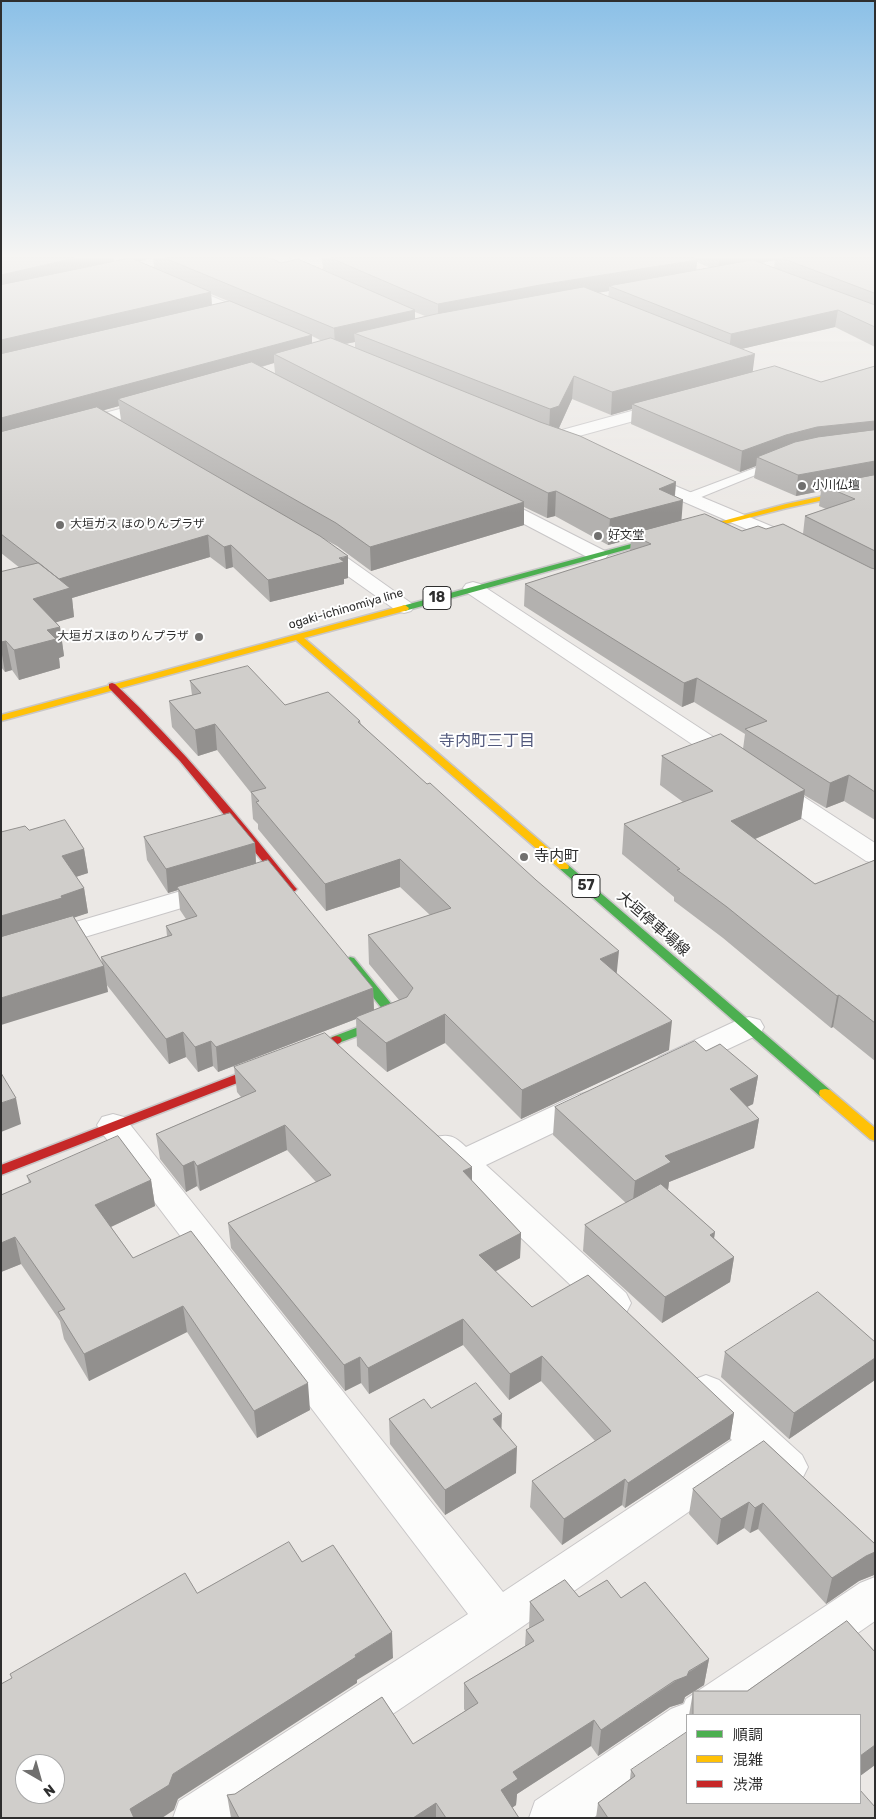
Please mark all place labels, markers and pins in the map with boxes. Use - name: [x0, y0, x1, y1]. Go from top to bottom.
- place label: 小川仏壇: [812, 479, 860, 493]
- marker: 小川仏壇: [796, 480, 808, 492]
- place label: 大垣ガス ほのりんプラザ: [70, 518, 205, 532]
- marker: 大垣ガス ほのりんプラザ: [54, 519, 66, 531]
- place label: 好文堂: [608, 529, 644, 543]
- marker: 好文堂: [592, 530, 604, 542]
- place label: 大垣ガスほのりんプラザ: [57, 630, 189, 644]
- marker: 大垣ガスほのりんプラザ: [193, 631, 205, 643]
- place label: 寺内町: [534, 848, 579, 866]
- marker: 寺内町: [518, 851, 530, 863]

